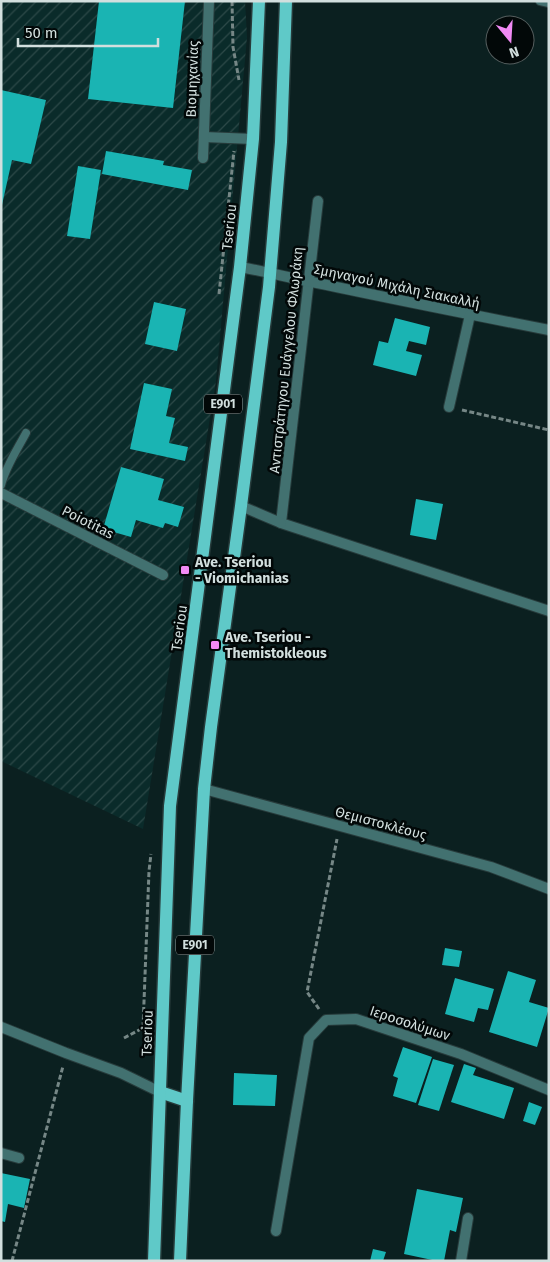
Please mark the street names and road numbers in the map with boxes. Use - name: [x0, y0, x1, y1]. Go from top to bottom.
- street label: Βιομηχανίας: [183, 40, 202, 118]
- street label: Tseriou: [219, 203, 240, 251]
- street label: Αντιστράτηγου Ευάγγελου Φλωράκη: [266, 246, 307, 474]
- street label: Σμηναγού Μιχάλη Σιακαλλή: [312, 261, 481, 312]
- road number: E901: [204, 394, 242, 414]
- street label: Poiotitas: [59, 502, 117, 543]
- street label: Tseriou: [168, 604, 191, 652]
- street label: Θεμιστοκλέους: [333, 803, 429, 844]
- road number: E901: [176, 936, 214, 954]
- street label: Ιεροσολύμων: [367, 1002, 453, 1045]
- street label: Tseriou: [138, 1010, 157, 1056]

